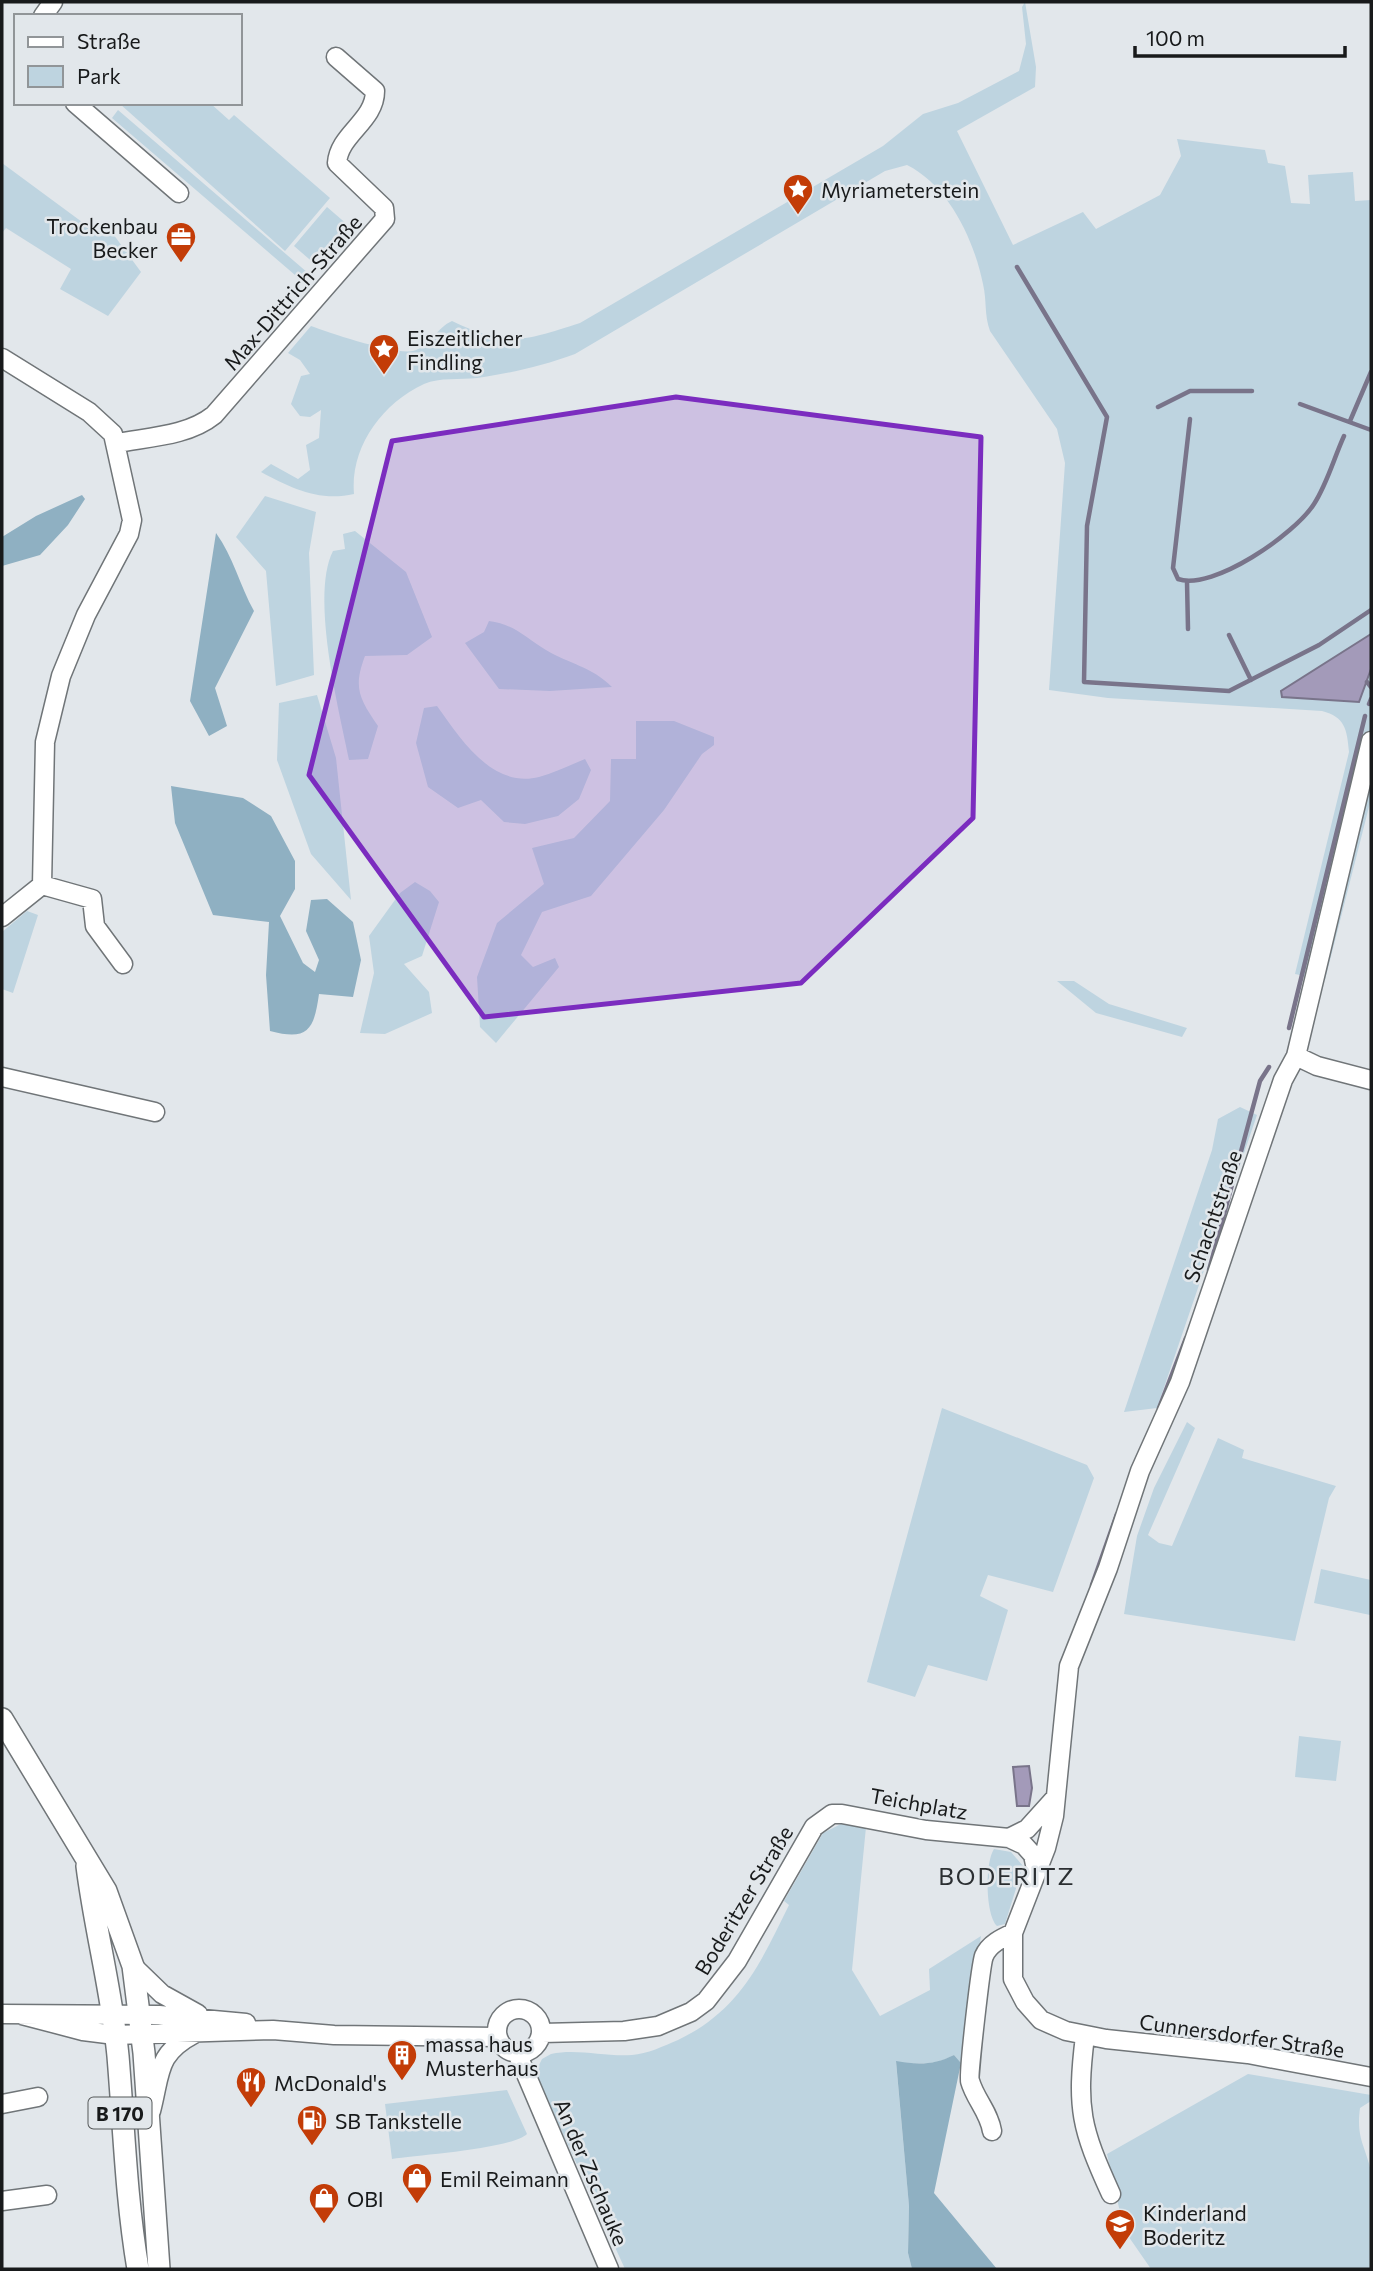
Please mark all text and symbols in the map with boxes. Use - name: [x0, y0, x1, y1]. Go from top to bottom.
- legend: [14, 14, 242, 105]
- scale bar: [1135, 14, 1345, 58]
- text: 100 m: [1146, 25, 1205, 50]
- text: Straße: [77, 28, 141, 53]
- text: Park: [77, 63, 121, 88]
- place icon: Myriameterstein: [781, 172, 815, 216]
- place label: Myriameterstein: [821, 177, 979, 202]
- street label: Max-Dittrich-Straße: [218, 209, 366, 375]
- place label: Trockenbau Becker: [46, 213, 158, 262]
- office icon: Trockenbau Becker: [164, 220, 198, 264]
- place label: Eiszeitlicher Findling: [407, 325, 523, 374]
- place icon: Eiszeitlicher Findling: [367, 332, 401, 376]
- street label: Schachtstraße: [1178, 1147, 1246, 1285]
- street label: Teichplatz: [868, 1782, 970, 1824]
- street label: Boderitzer Straße: [689, 1821, 797, 1979]
- district label: BODERITZ: [938, 1861, 1076, 1890]
- street label: Cunnersdorfer Straße: [1138, 2008, 1346, 2062]
- place label: massa haus Musterhaus: [425, 2031, 539, 2080]
- building icon: massa haus Musterhaus: [385, 2038, 419, 2082]
- restaurant icon: McDonald's: [234, 2065, 268, 2109]
- place label: McDonald's: [274, 2070, 387, 2095]
- street label: An der Zschauke: [550, 2095, 634, 2249]
- road number: B 170: [88, 2098, 152, 2128]
- fuel station icon: SB Tankstelle: [295, 2103, 329, 2147]
- place label: SB Tankstelle: [335, 2108, 462, 2133]
- shop icon: Emil Reimann: [400, 2161, 434, 2205]
- place label: Emil Reimann: [440, 2166, 569, 2191]
- shop icon: OBI: [307, 2181, 341, 2225]
- place label: OBI: [347, 2186, 384, 2211]
- place label: Kinderland Boderitz: [1143, 2200, 1247, 2249]
- school or university icon: Kinderland Boderitz: [1103, 2207, 1137, 2251]

